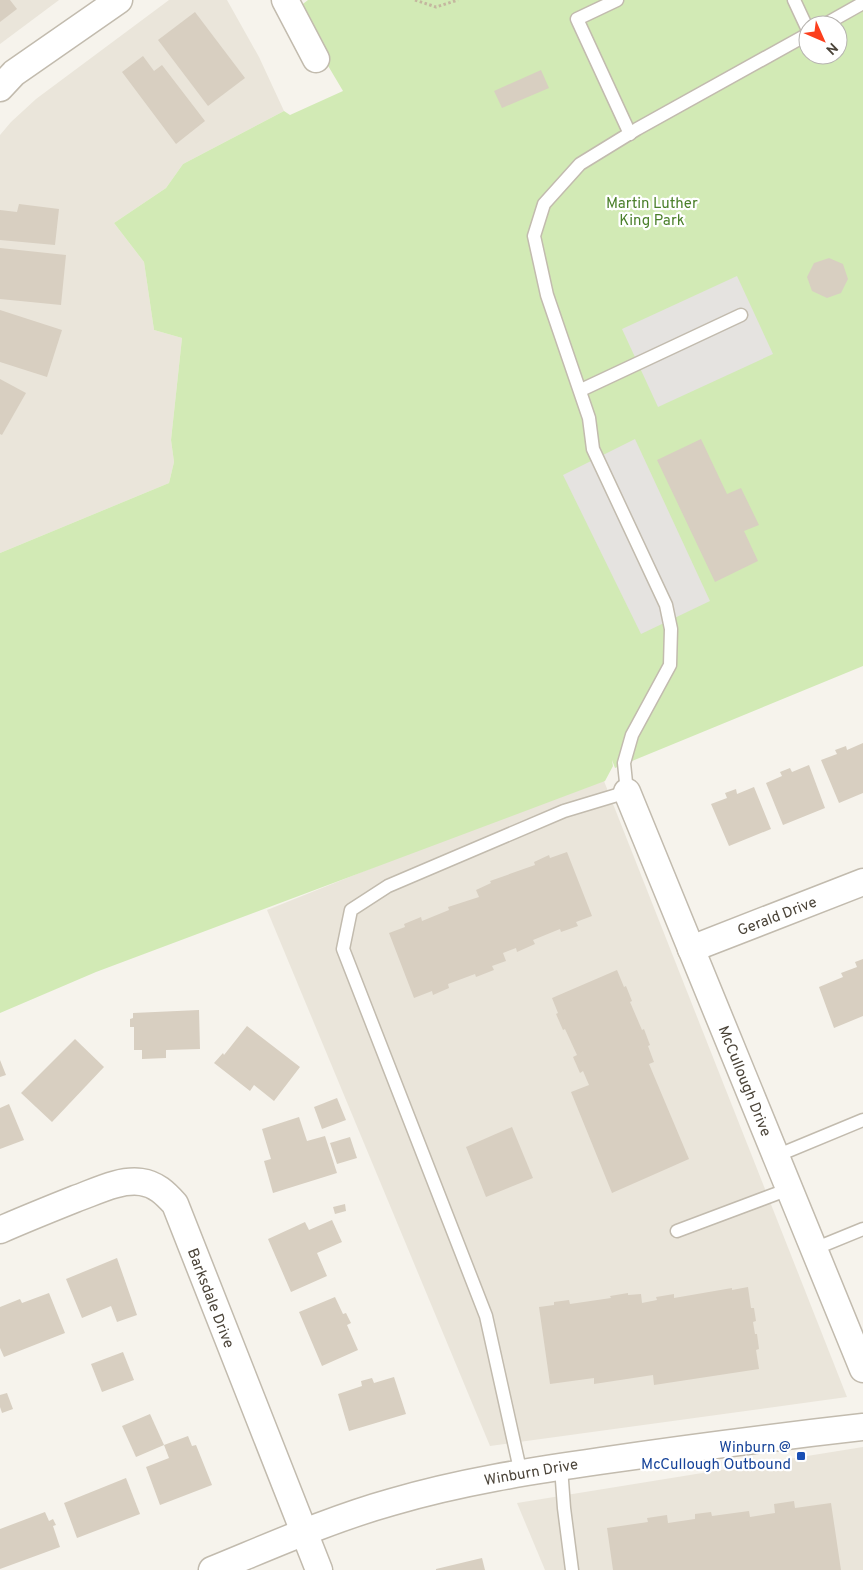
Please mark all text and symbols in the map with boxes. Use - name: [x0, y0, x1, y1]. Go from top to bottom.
- north arrow: [798, 15, 848, 65]
- text: N: [822, 39, 841, 58]
- park label: Martin Luther King Park: [606, 195, 698, 231]
- street label: Gerald Drive: [735, 894, 820, 941]
- street label: McCullough Drive: [713, 1023, 775, 1140]
- street label: Barksdale Drive: [182, 1246, 237, 1351]
- place label: Winburn @ McCullough Outbound: [641, 1439, 791, 1475]
- marker: Winburn @ McCullough Outbound: [795, 1450, 807, 1462]
- street label: Winburn Drive: [483, 1456, 580, 1491]

